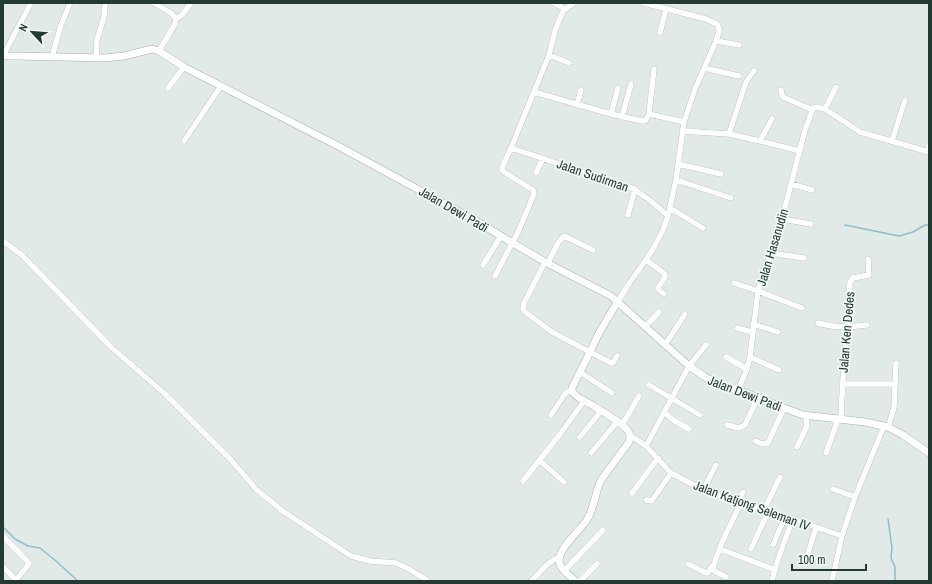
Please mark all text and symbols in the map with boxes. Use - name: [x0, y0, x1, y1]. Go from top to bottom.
- north arrow: [12, 12, 52, 52]
- text: N: [15, 22, 31, 34]
- street label: Jalan Sudirman: [555, 155, 631, 196]
- street label: Jalan Dewi Padi: [416, 183, 492, 236]
- street label: Jalan Hasanudin: [753, 206, 792, 288]
- street label: Jalan Ken Dedes: [834, 291, 859, 373]
- street label: Jalan Dewi Padi: [706, 372, 784, 415]
- street label: Jalan Katjong Seleman IV: [691, 477, 812, 534]
- scale bar: [792, 546, 866, 572]
- text: 100 m: [798, 552, 825, 568]

